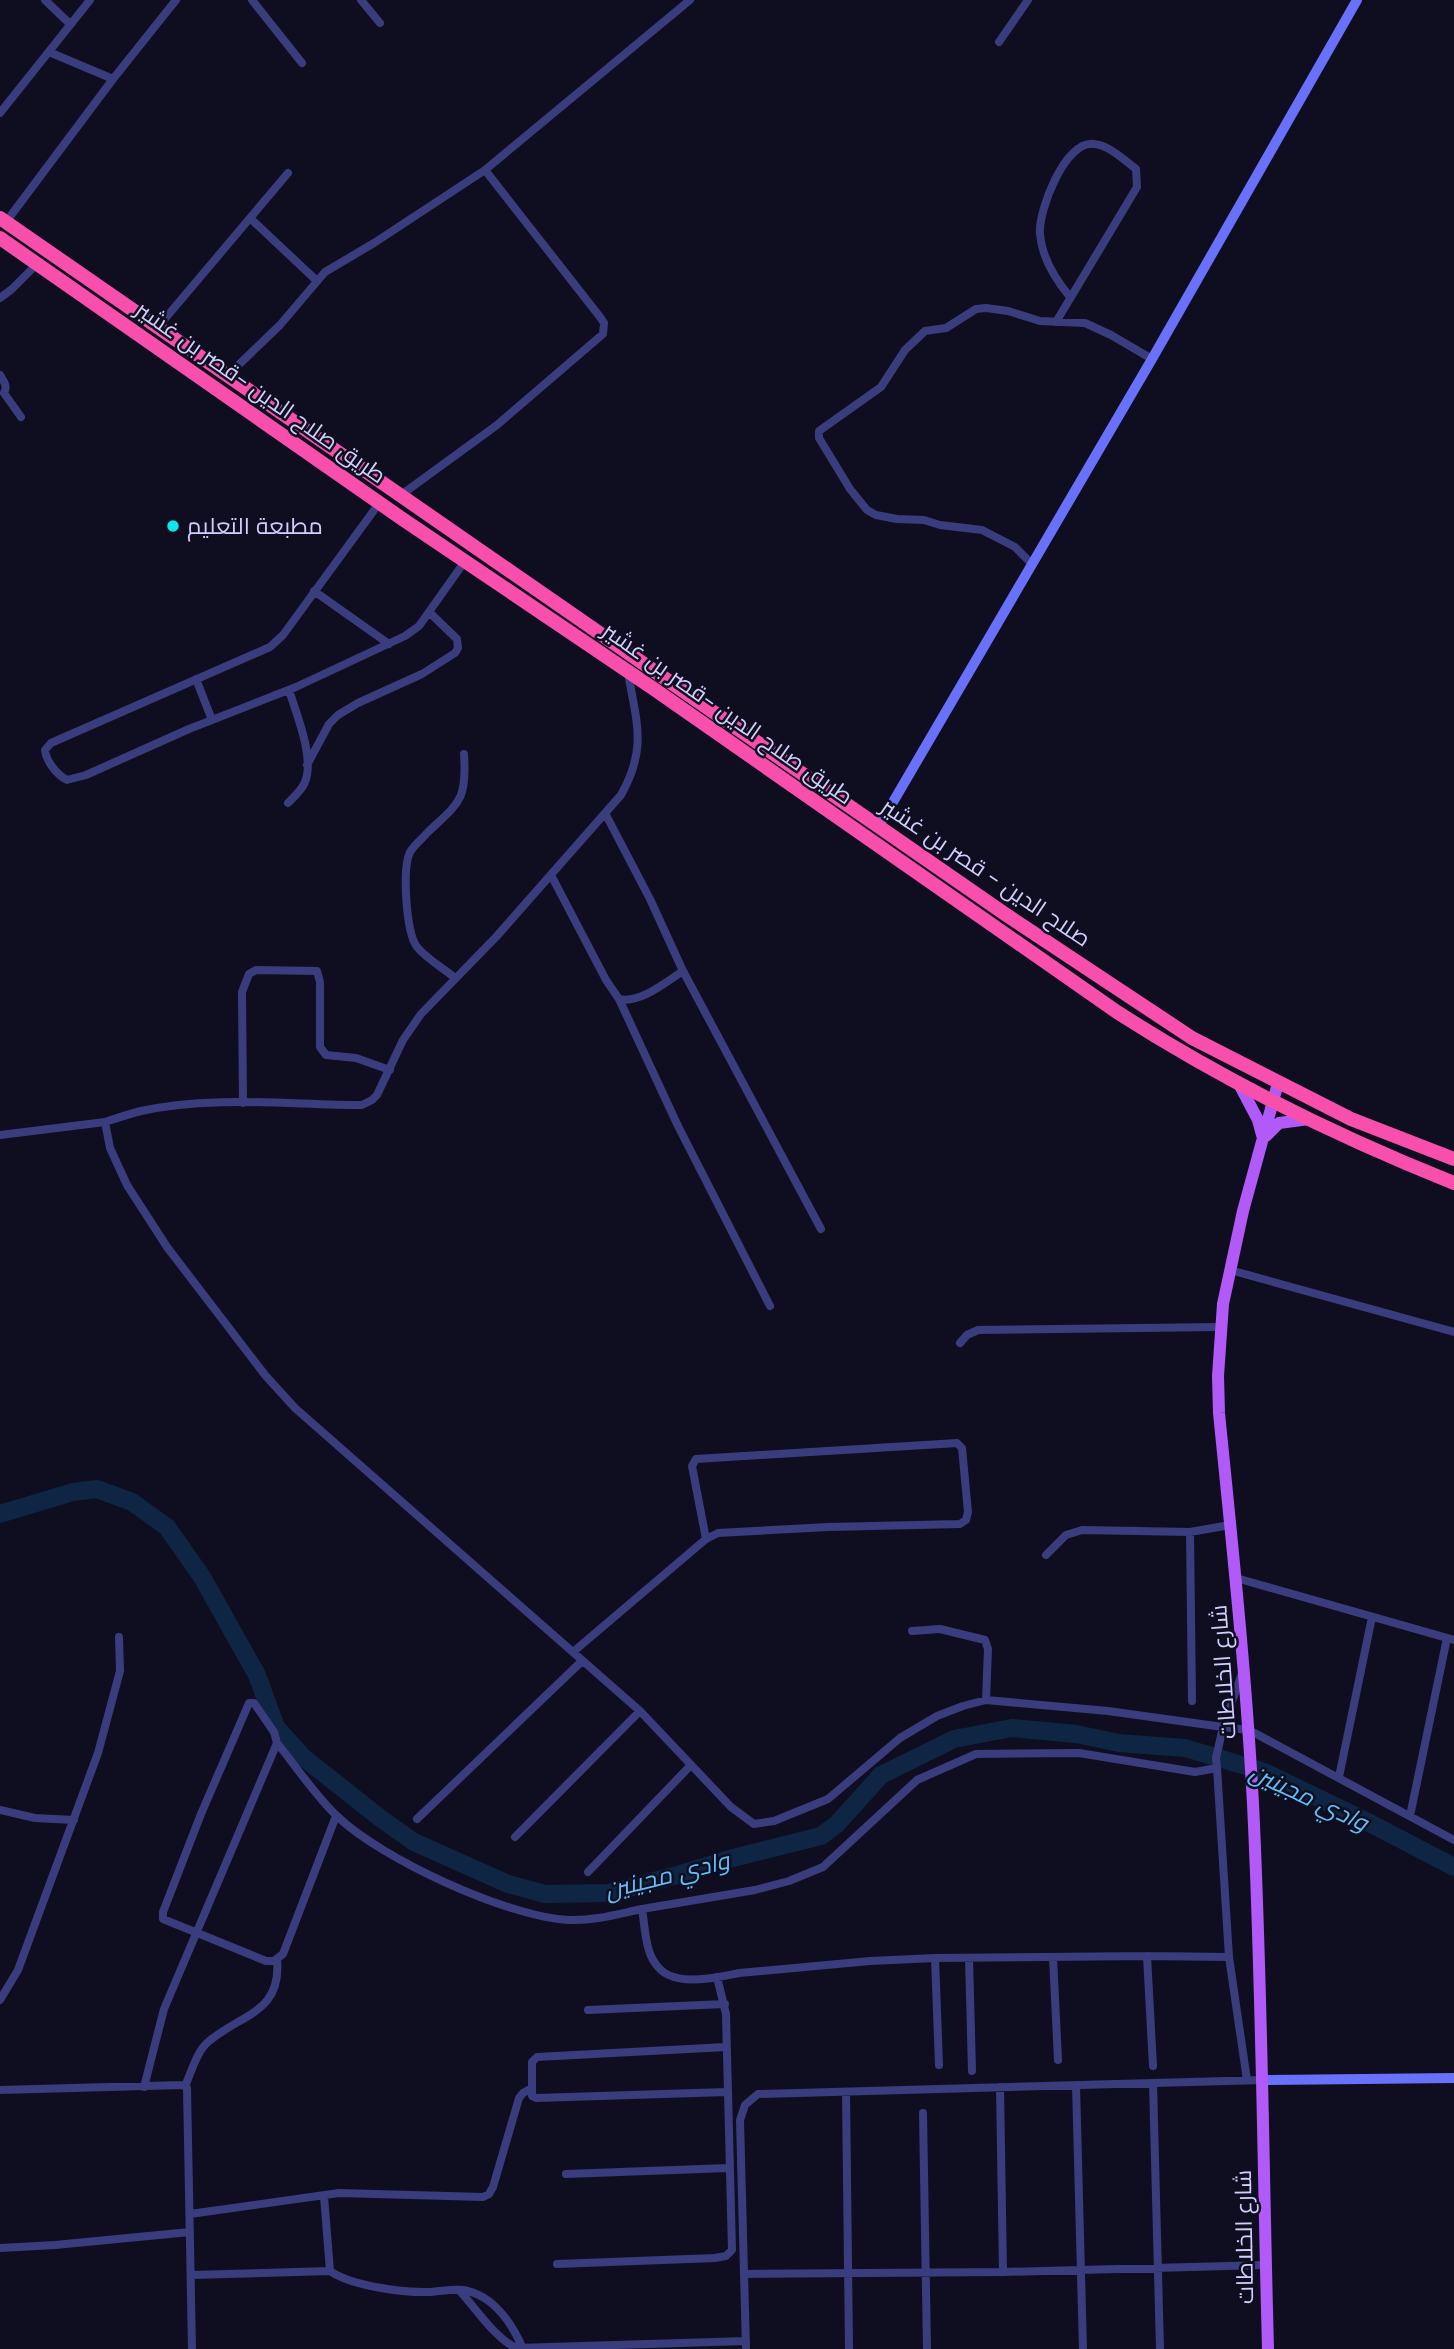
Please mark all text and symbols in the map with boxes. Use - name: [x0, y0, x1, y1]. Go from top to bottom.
- street label: طريق صلاح الدين -قصر بن غشير: [128, 293, 392, 491]
- place label: مطبعة التعليم: [187, 511, 323, 542]
- marker: مطبعة التعليم: [165, 518, 181, 534]
- street label: طريق صلاح الدين -قصر بن غشير: [595, 614, 859, 812]
- street label: صلاح الدين - قصر بن غشير: [873, 789, 1097, 954]
- street label: شارع الخلاطات: [1203, 1604, 1244, 1740]
- water label: وادي مجينين: [1243, 1756, 1375, 1842]
- water label: وادي مجينين: [602, 1844, 735, 1909]
- street label: شارع الخلاطات: [1228, 2169, 1261, 2305]

